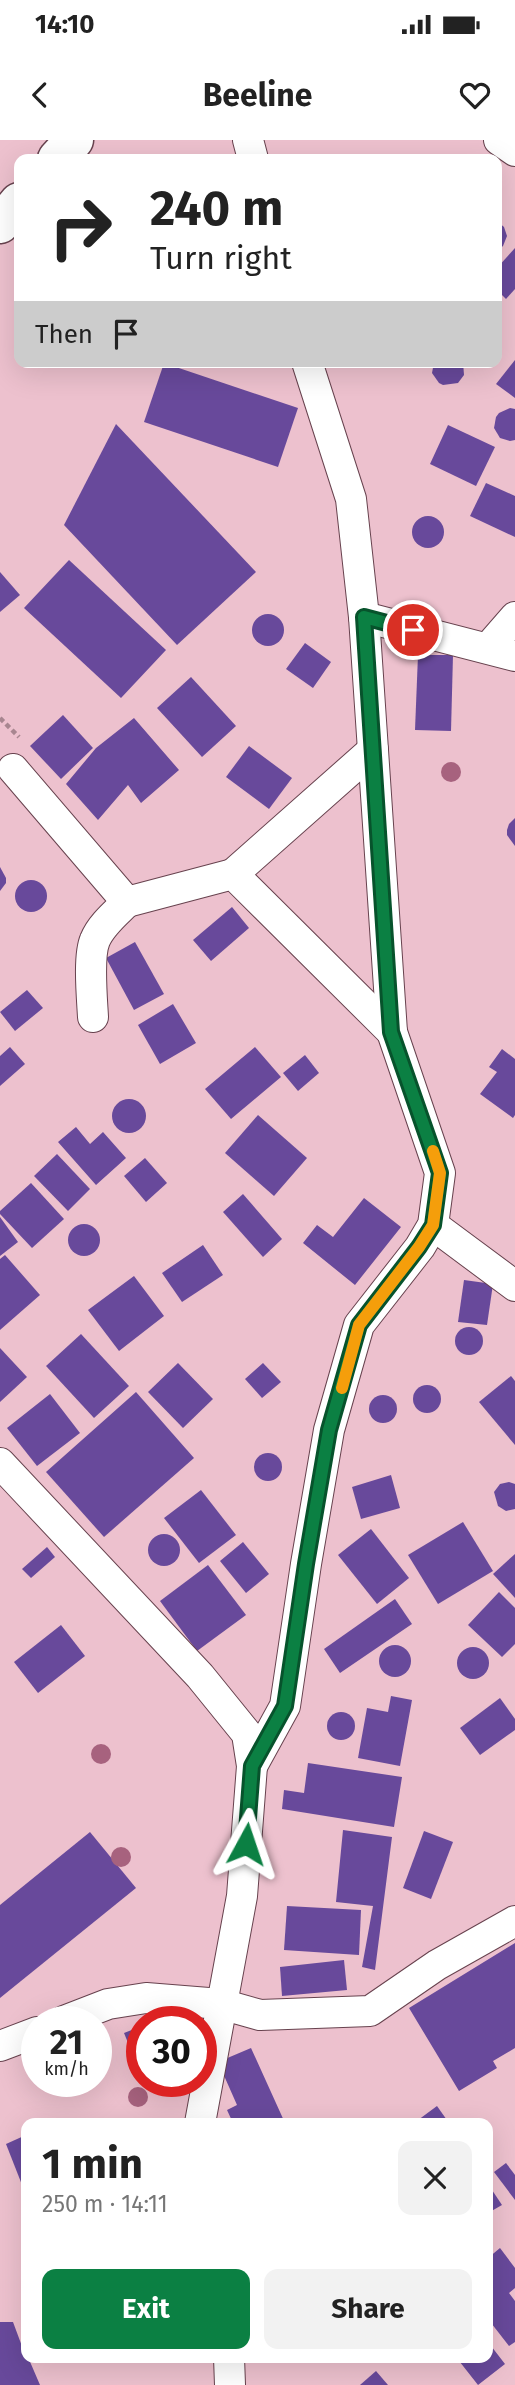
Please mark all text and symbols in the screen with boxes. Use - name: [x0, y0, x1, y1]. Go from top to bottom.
- text: 14:10: [35, 9, 94, 40]
- icon: back: [21, 76, 59, 114]
- text: Beeline: [203, 76, 312, 114]
- icon: heart: [456, 76, 494, 114]
- text: 240 m: [150, 179, 283, 238]
- icon: right: [35, 182, 126, 273]
- text: Turn right: [150, 239, 292, 277]
- icon: arrive: [107, 315, 145, 353]
- text: Then: [35, 319, 93, 350]
- pin: [383, 600, 443, 660]
- icon: arrive: [394, 611, 432, 649]
- position arrow: [209, 1807, 283, 1881]
- speed limit sign: 30: [126, 2006, 217, 2097]
- text: 21: [50, 2021, 83, 2063]
- text: km/h: [44, 2058, 89, 2080]
- text: 1 min: [42, 2139, 143, 2189]
- button: close: [398, 2141, 472, 2215]
- text: 250 m · 14:11: [42, 2190, 168, 2218]
- button: Exit: [42, 2269, 250, 2349]
- button: Share: [264, 2269, 472, 2349]

